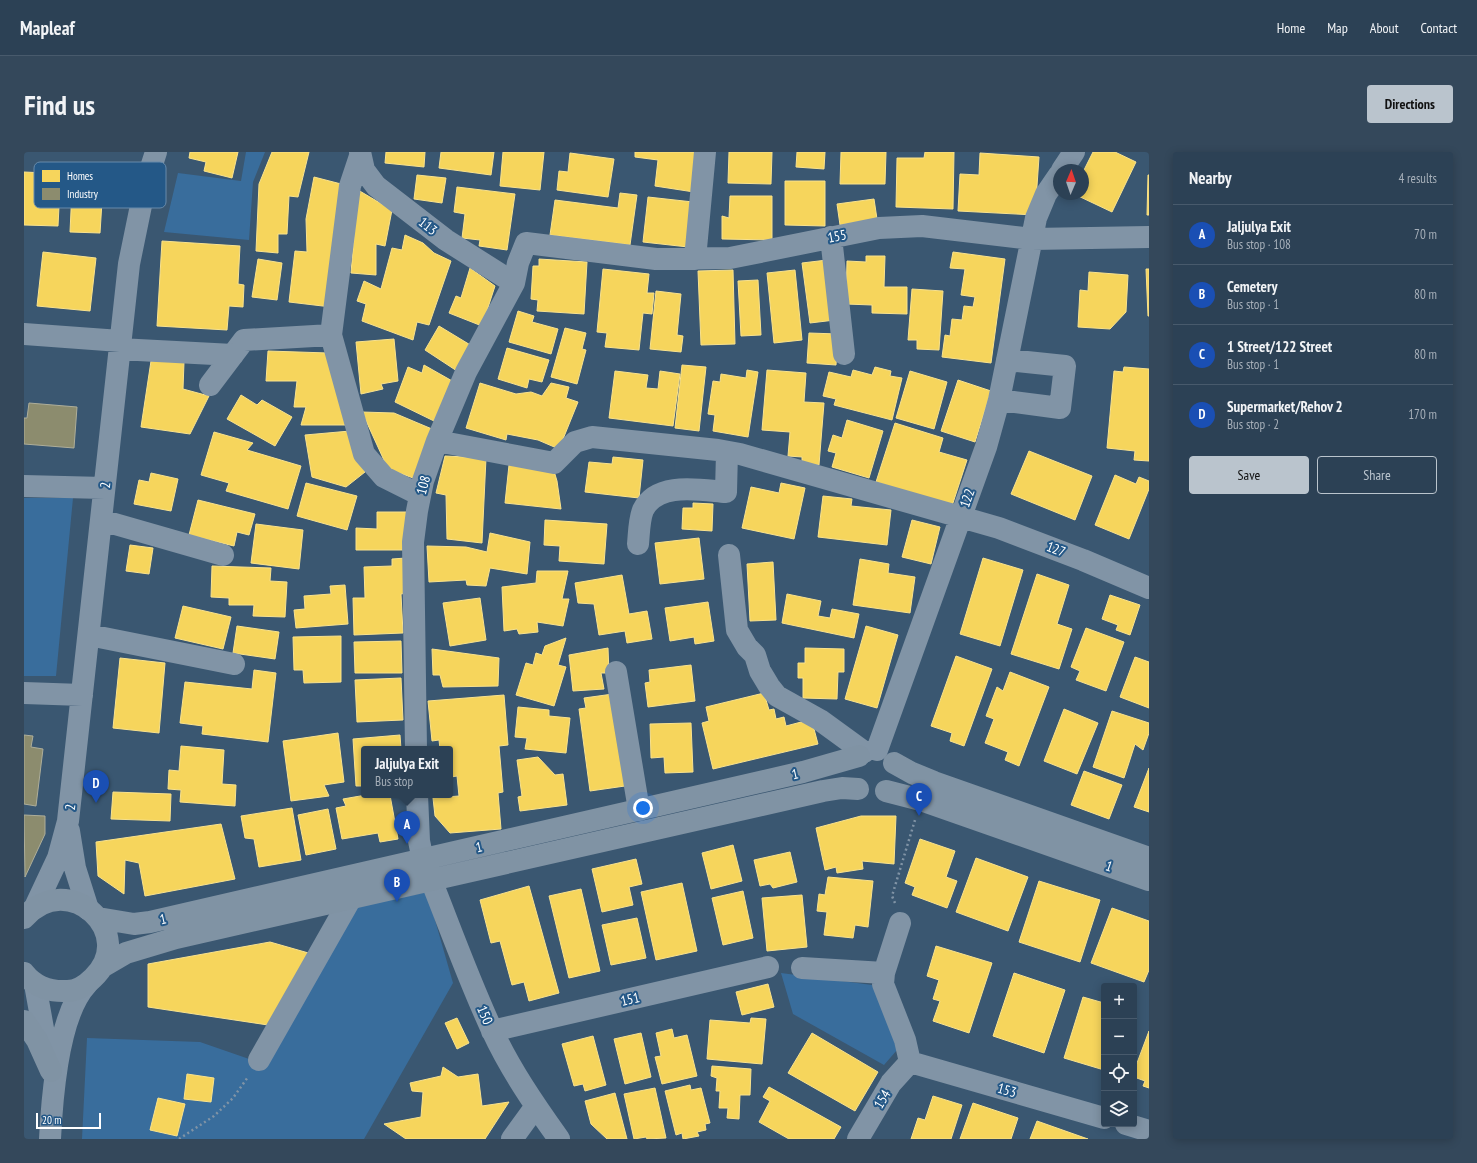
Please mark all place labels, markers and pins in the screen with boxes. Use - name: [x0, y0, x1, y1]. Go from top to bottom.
- pin: D: [83, 770, 109, 803]
- pin: C: [906, 783, 932, 816]
- pin: A: [394, 811, 420, 844]
- pin: B: [384, 869, 410, 902]

